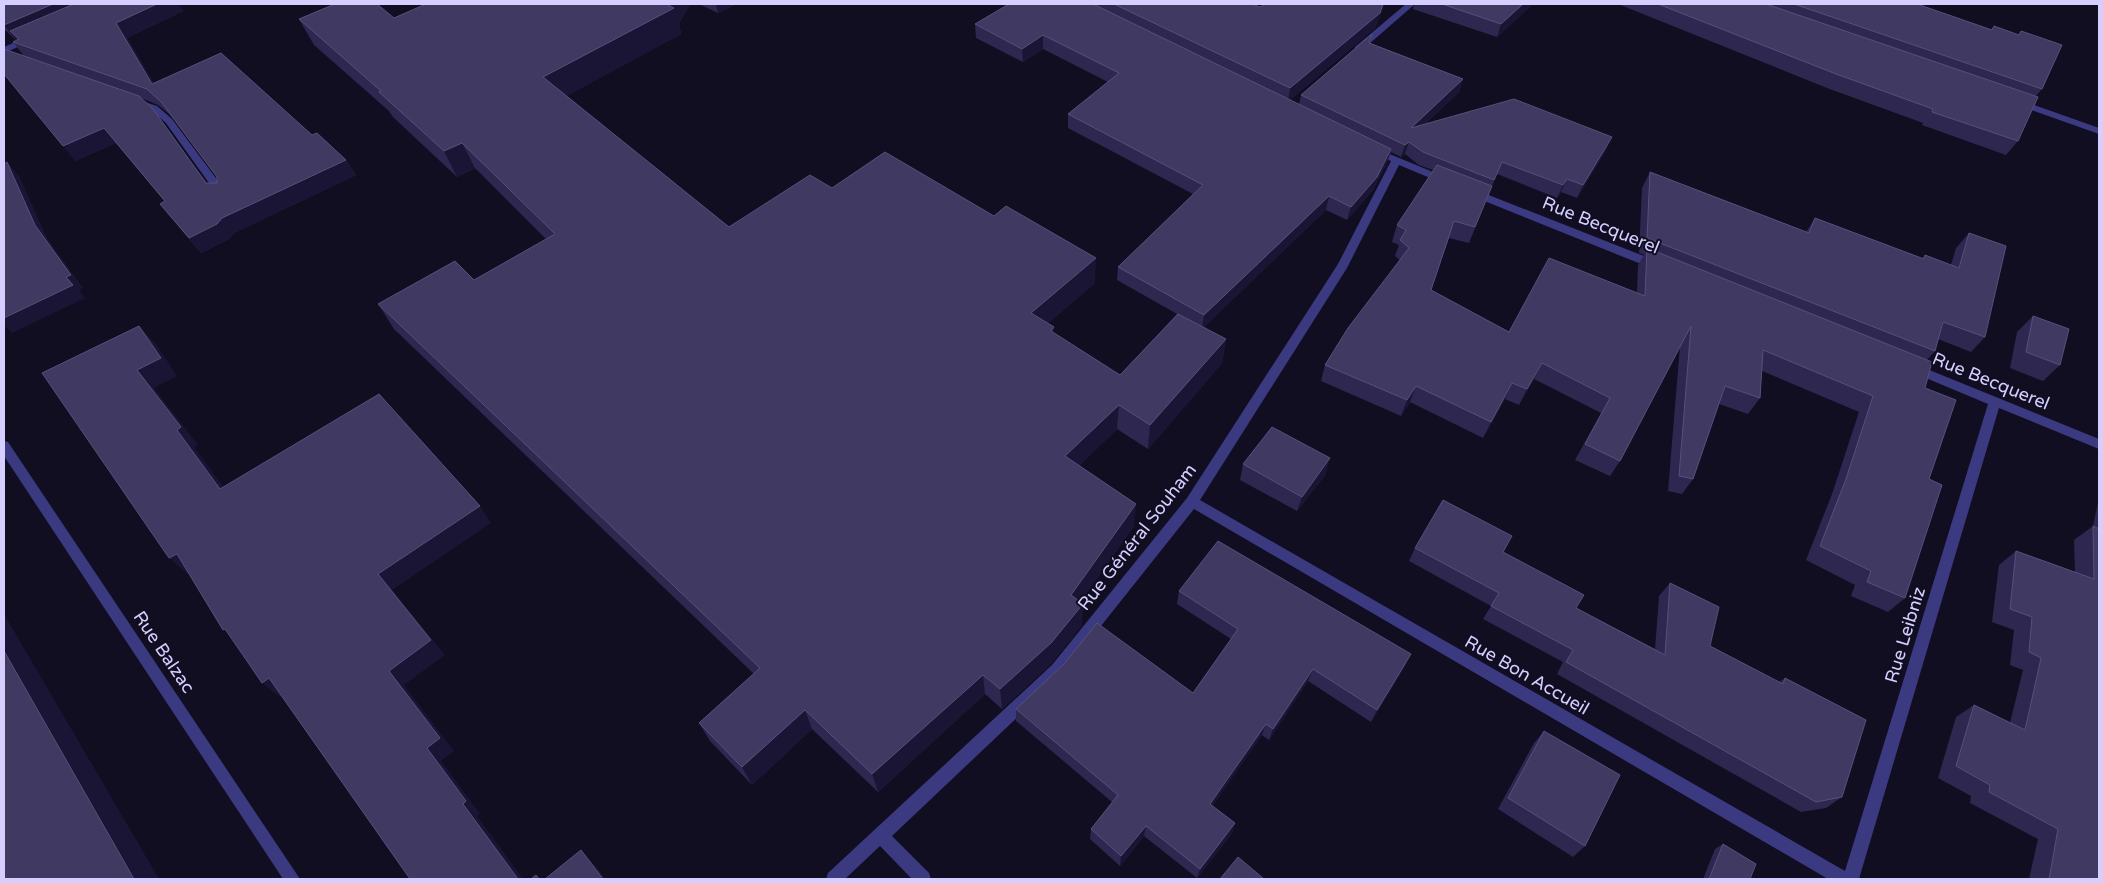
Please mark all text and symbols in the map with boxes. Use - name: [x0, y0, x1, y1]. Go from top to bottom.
- street label: Rue Becquerel: [1539, 191, 1663, 259]
- street label: Rue Becquerel: [1929, 347, 2053, 415]
- street label: Rue Général Souham: [1073, 459, 1201, 615]
- street label: Rue Leibniz: [1880, 584, 1930, 686]
- street label: Rue Balzac: [128, 607, 200, 697]
- street label: Rue Bon Accueil: [1461, 630, 1593, 720]

